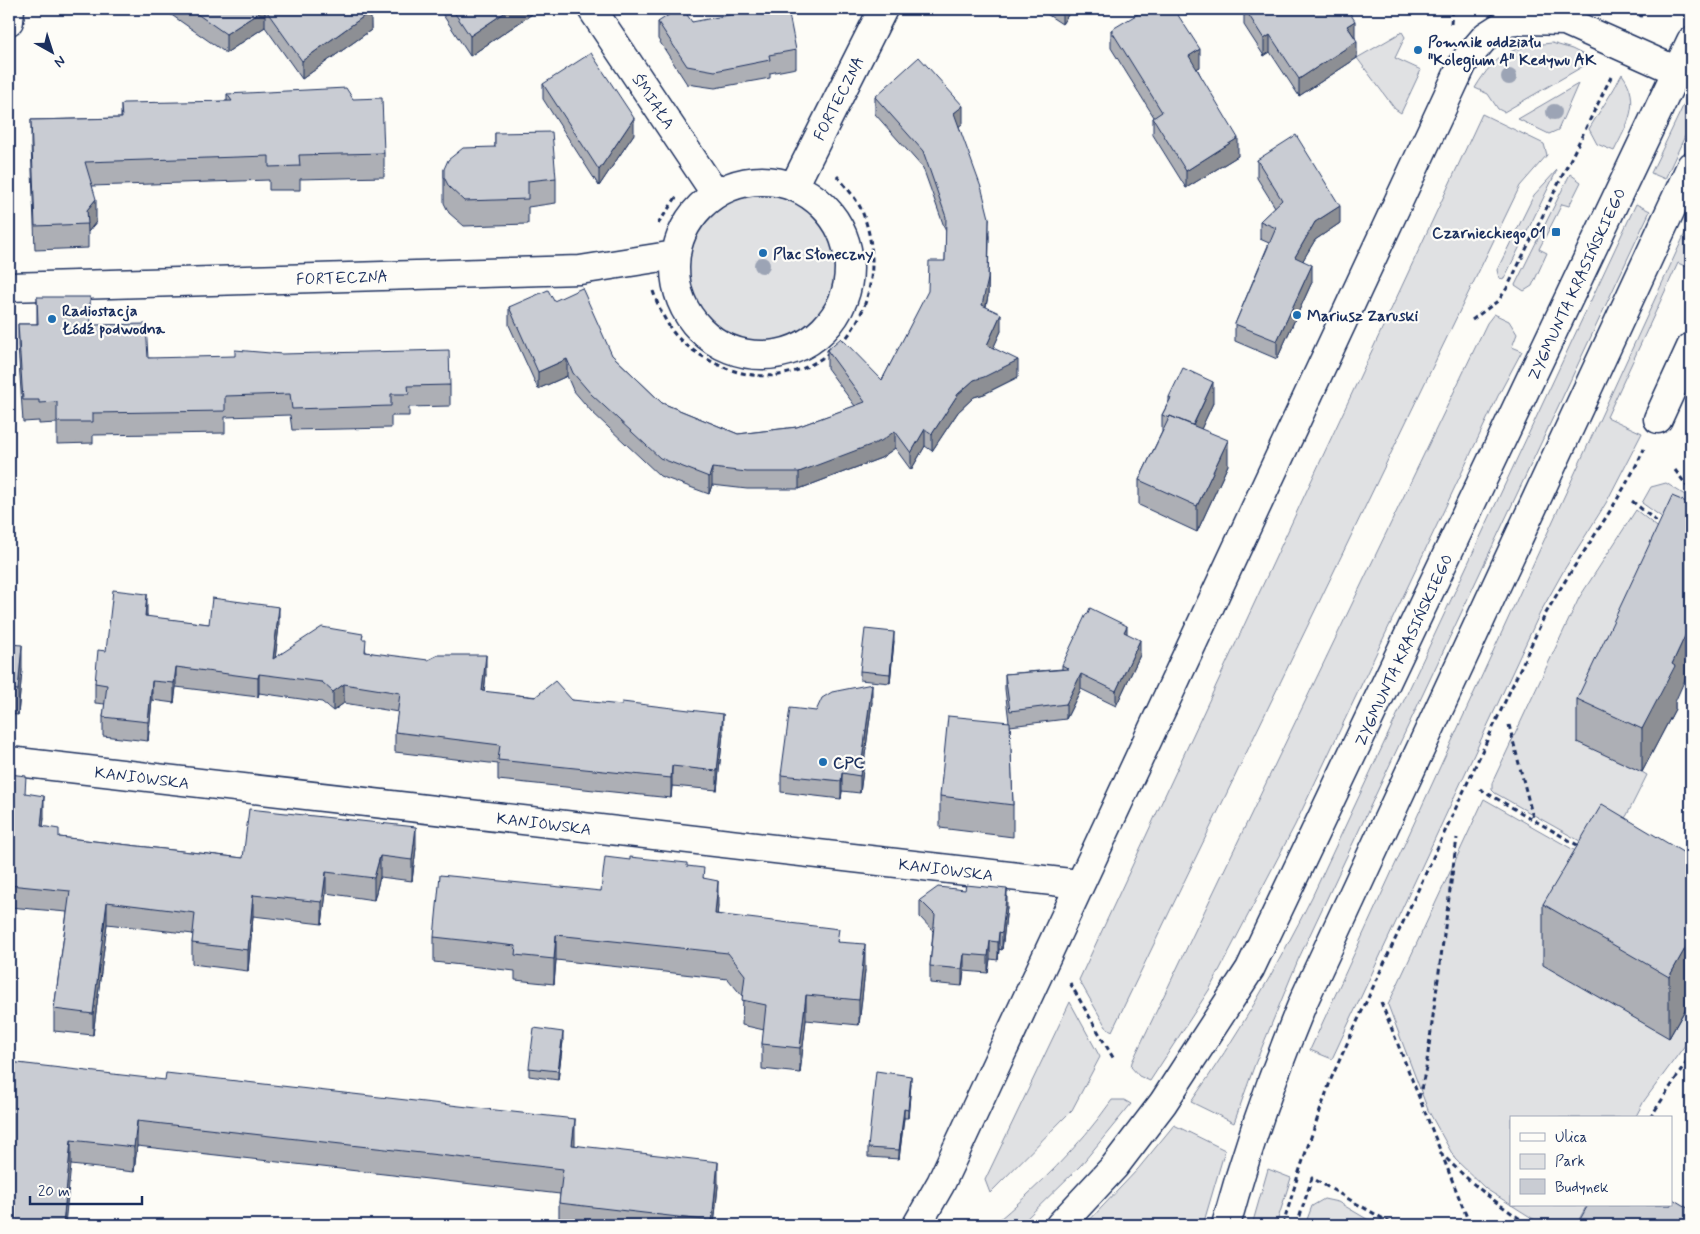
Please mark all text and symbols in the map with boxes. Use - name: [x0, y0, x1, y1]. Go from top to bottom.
- north arrow: [28, 28, 78, 78]
- place label: Pomnik oddziału "Kolegium A" Kedywu AK: [1428, 32, 1597, 73]
- marker: Pomnik oddziału "Kolegium A" Kedywu AK: [1412, 44, 1424, 56]
- text: N: [50, 51, 69, 71]
- street label: FORTECZNA: [809, 53, 870, 144]
- street label: ŚMIAŁA: [627, 70, 679, 134]
- street label: ZYGMUNTA KRASIŃSKIEGO: [1524, 185, 1631, 384]
- place label: Czarnieckiego 01: [1432, 223, 1546, 245]
- marker: Czarnieckiego 01: [1550, 226, 1562, 238]
- place label: Plac Słoneczny: [773, 244, 873, 265]
- marker: Plac Słoneczny: [757, 247, 769, 259]
- street label: FORTECZNA: [296, 266, 388, 291]
- place label: Radiostacja Łódź podwodna: [62, 301, 165, 340]
- place label: Mariusz Zaruski: [1307, 306, 1418, 327]
- marker: Mariusz Zaruski: [1291, 309, 1303, 321]
- marker: Radiostacja Łódź podwodna: [46, 313, 58, 325]
- street label: ZYGMUNTA KRASIŃSKIEGO: [1351, 551, 1458, 750]
- place label: CPC: [833, 753, 865, 774]
- marker: CPC: [817, 756, 829, 768]
- street label: KANIOWSKA: [93, 762, 190, 795]
- street label: KANIOWSKA: [495, 808, 592, 841]
- street label: KANIOWSKA: [897, 854, 994, 887]
- legend: [1510, 1116, 1672, 1206]
- text: Ulica: [1555, 1128, 1588, 1148]
- text: Park: [1555, 1152, 1585, 1172]
- scale bar: [30, 1174, 142, 1206]
- text: Budynek: [1555, 1178, 1609, 1198]
- text: 20 m: [38, 1182, 70, 1202]

